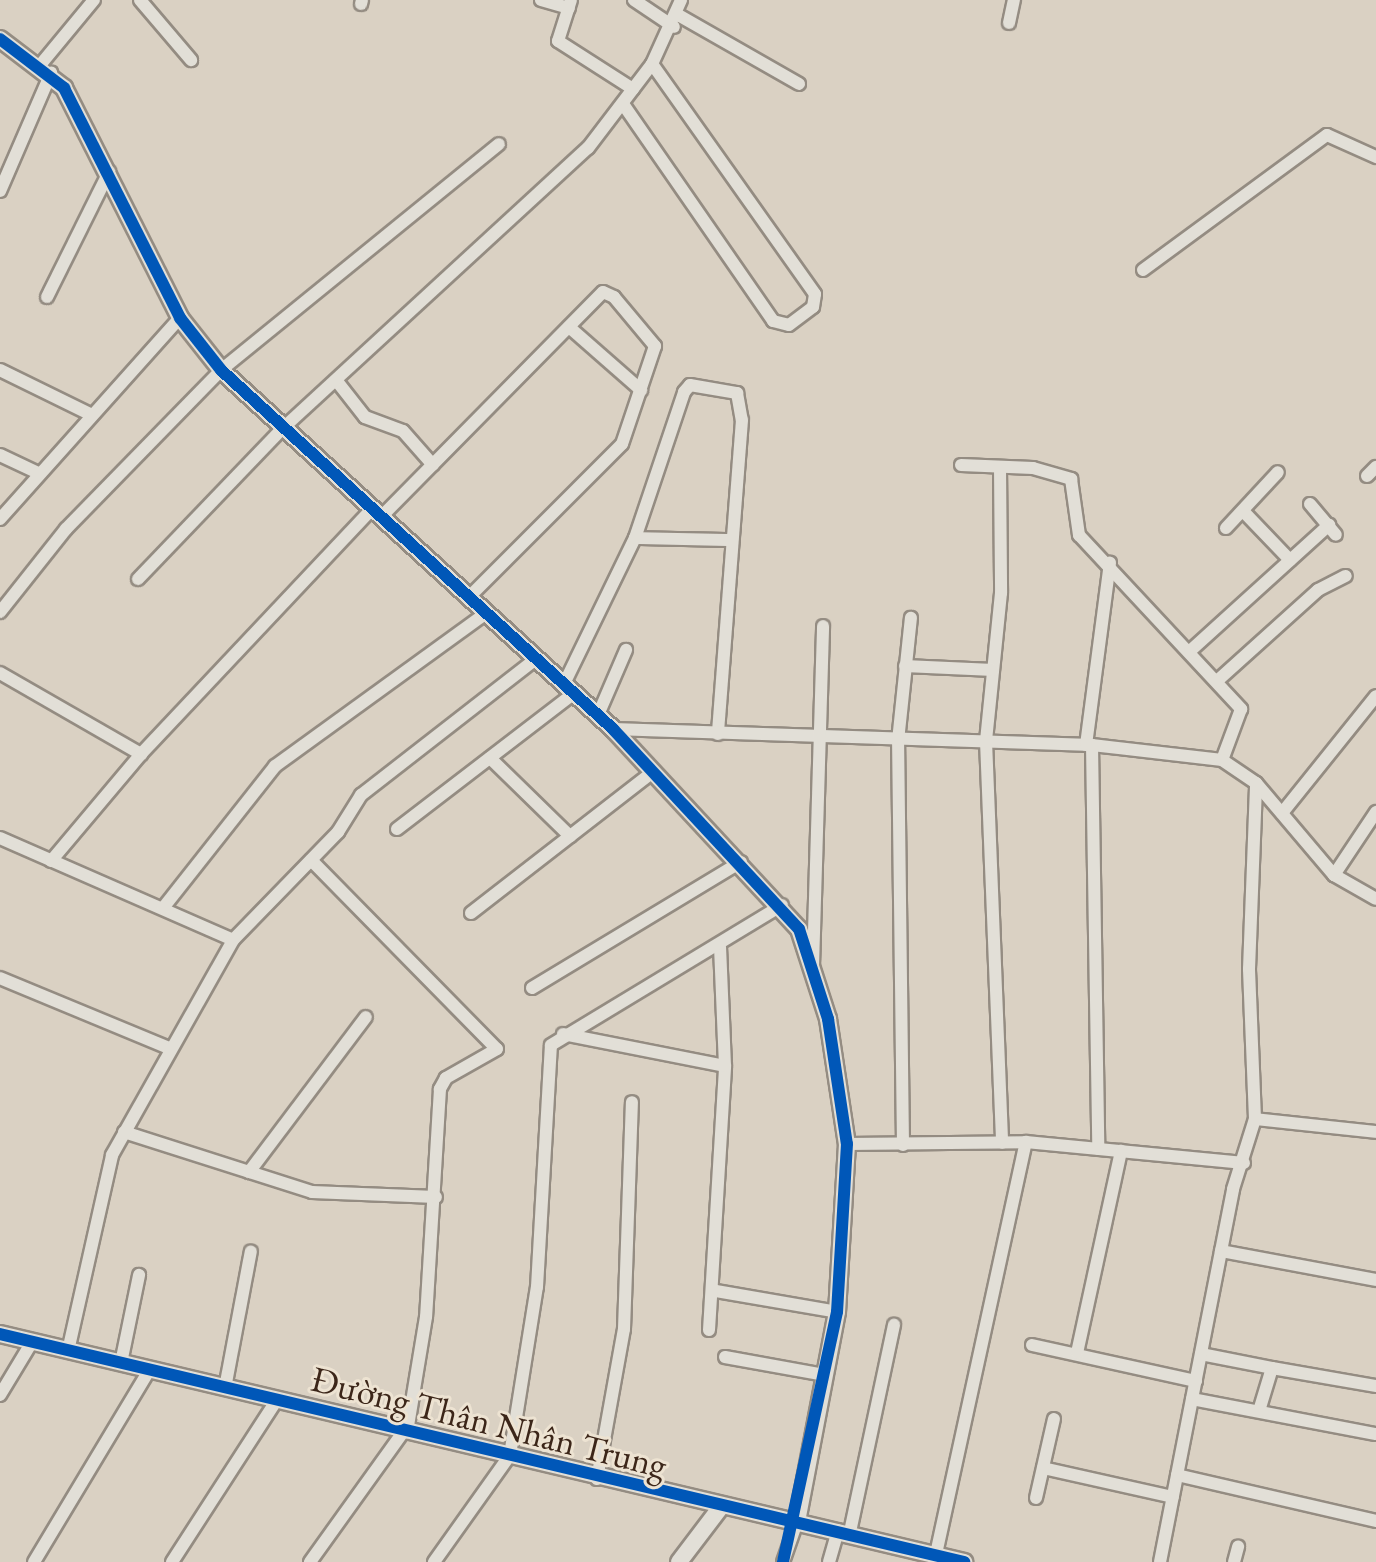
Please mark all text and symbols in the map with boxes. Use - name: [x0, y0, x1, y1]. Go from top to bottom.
- street label: Đường Thân Nhân Trung: [307, 1357, 671, 1487]

